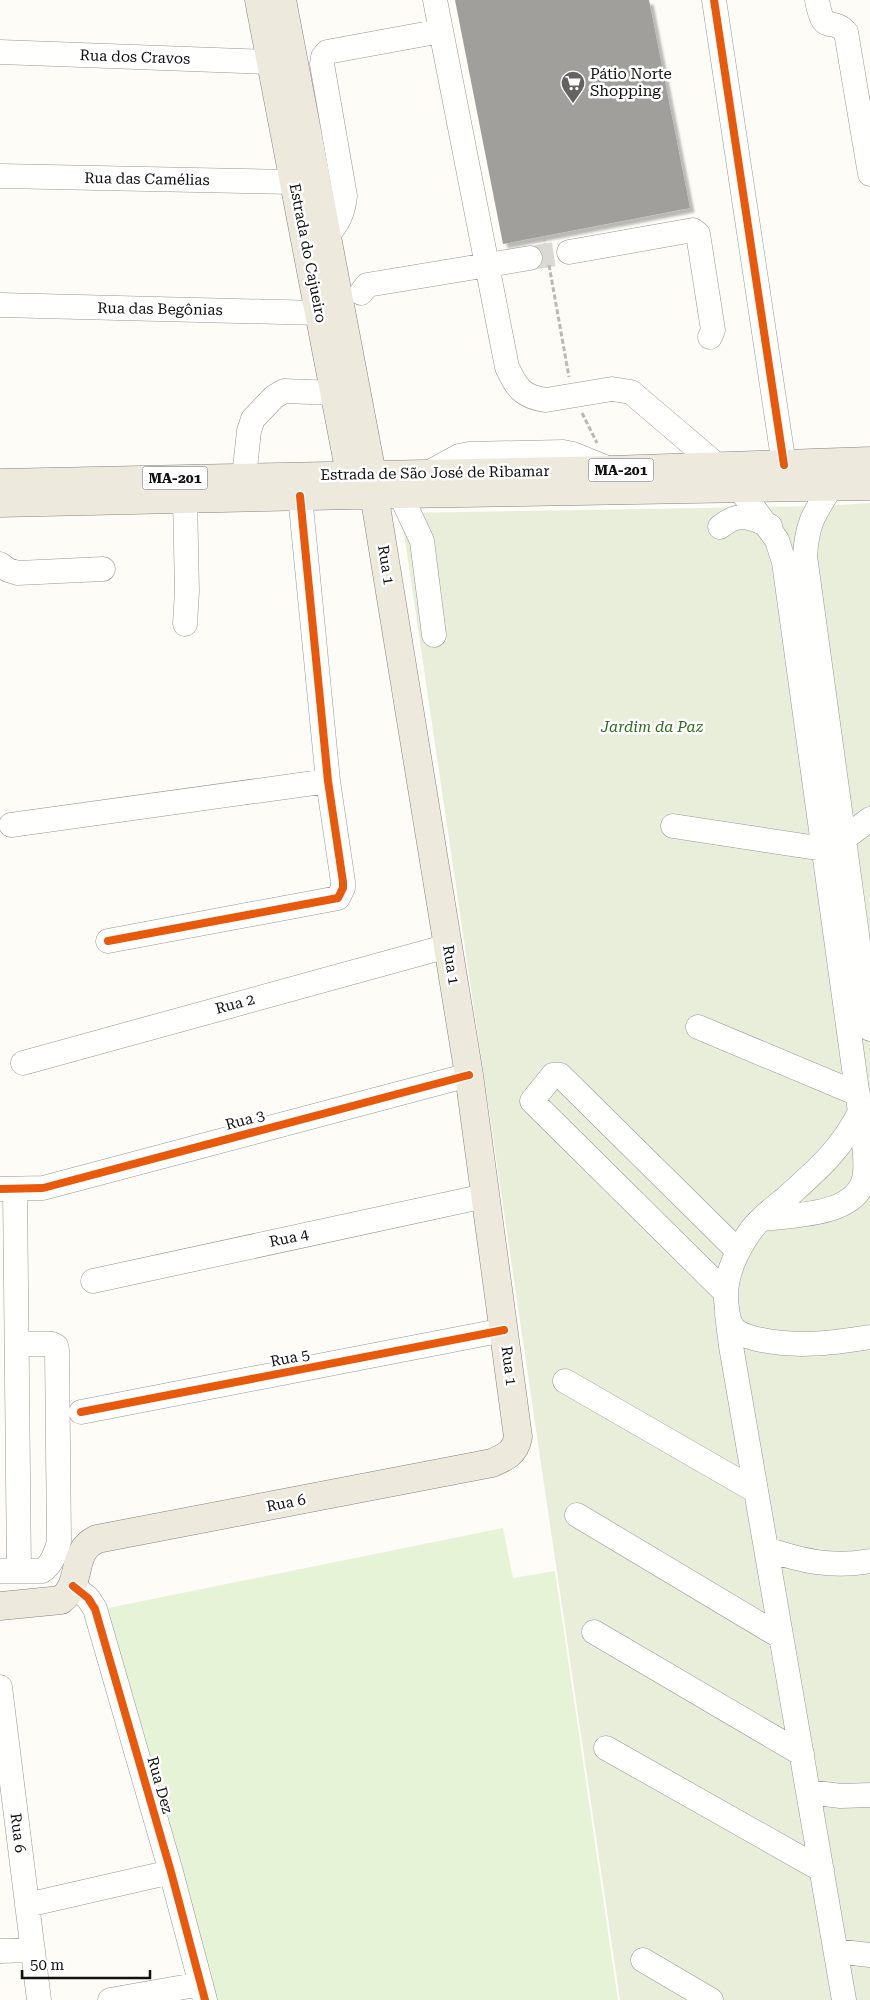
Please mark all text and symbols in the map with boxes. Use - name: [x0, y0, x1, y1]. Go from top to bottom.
- street label: Rua dos Cravos: [79, 46, 191, 68]
- place label: Pátio Norte Shopping: [590, 65, 672, 100]
- supermarket icon: Pátio Norte Shopping: [560, 70, 586, 104]
- street label: Rua das Camélias: [84, 169, 210, 189]
- street label: Estrada do Cajueiro: [286, 182, 330, 324]
- street label: Rua das Begônias: [97, 299, 223, 319]
- road number: MA-201: [588, 458, 654, 482]
- street label: Estrada de São José de Ribamar: [320, 462, 550, 484]
- road number: MA-201: [142, 466, 208, 489]
- street label: Rua 1: [374, 544, 398, 586]
- park label: Jardim da Paz: [600, 718, 704, 736]
- street label: Rua 1: [439, 944, 463, 986]
- street label: Rua 2: [213, 990, 257, 1018]
- street label: Rua 3: [223, 1106, 267, 1134]
- street label: Rua 4: [268, 1225, 311, 1251]
- street label: Rua 5: [269, 1345, 311, 1371]
- street label: Rua 1: [498, 1345, 520, 1387]
- street label: Rua 6: [265, 1490, 307, 1516]
- street label: Rua Dez: [143, 1754, 177, 1816]
- street label: Rua 6: [7, 1812, 29, 1854]
- scale bar: [22, 1948, 150, 1980]
- text: 50 m: [30, 1956, 65, 1974]

